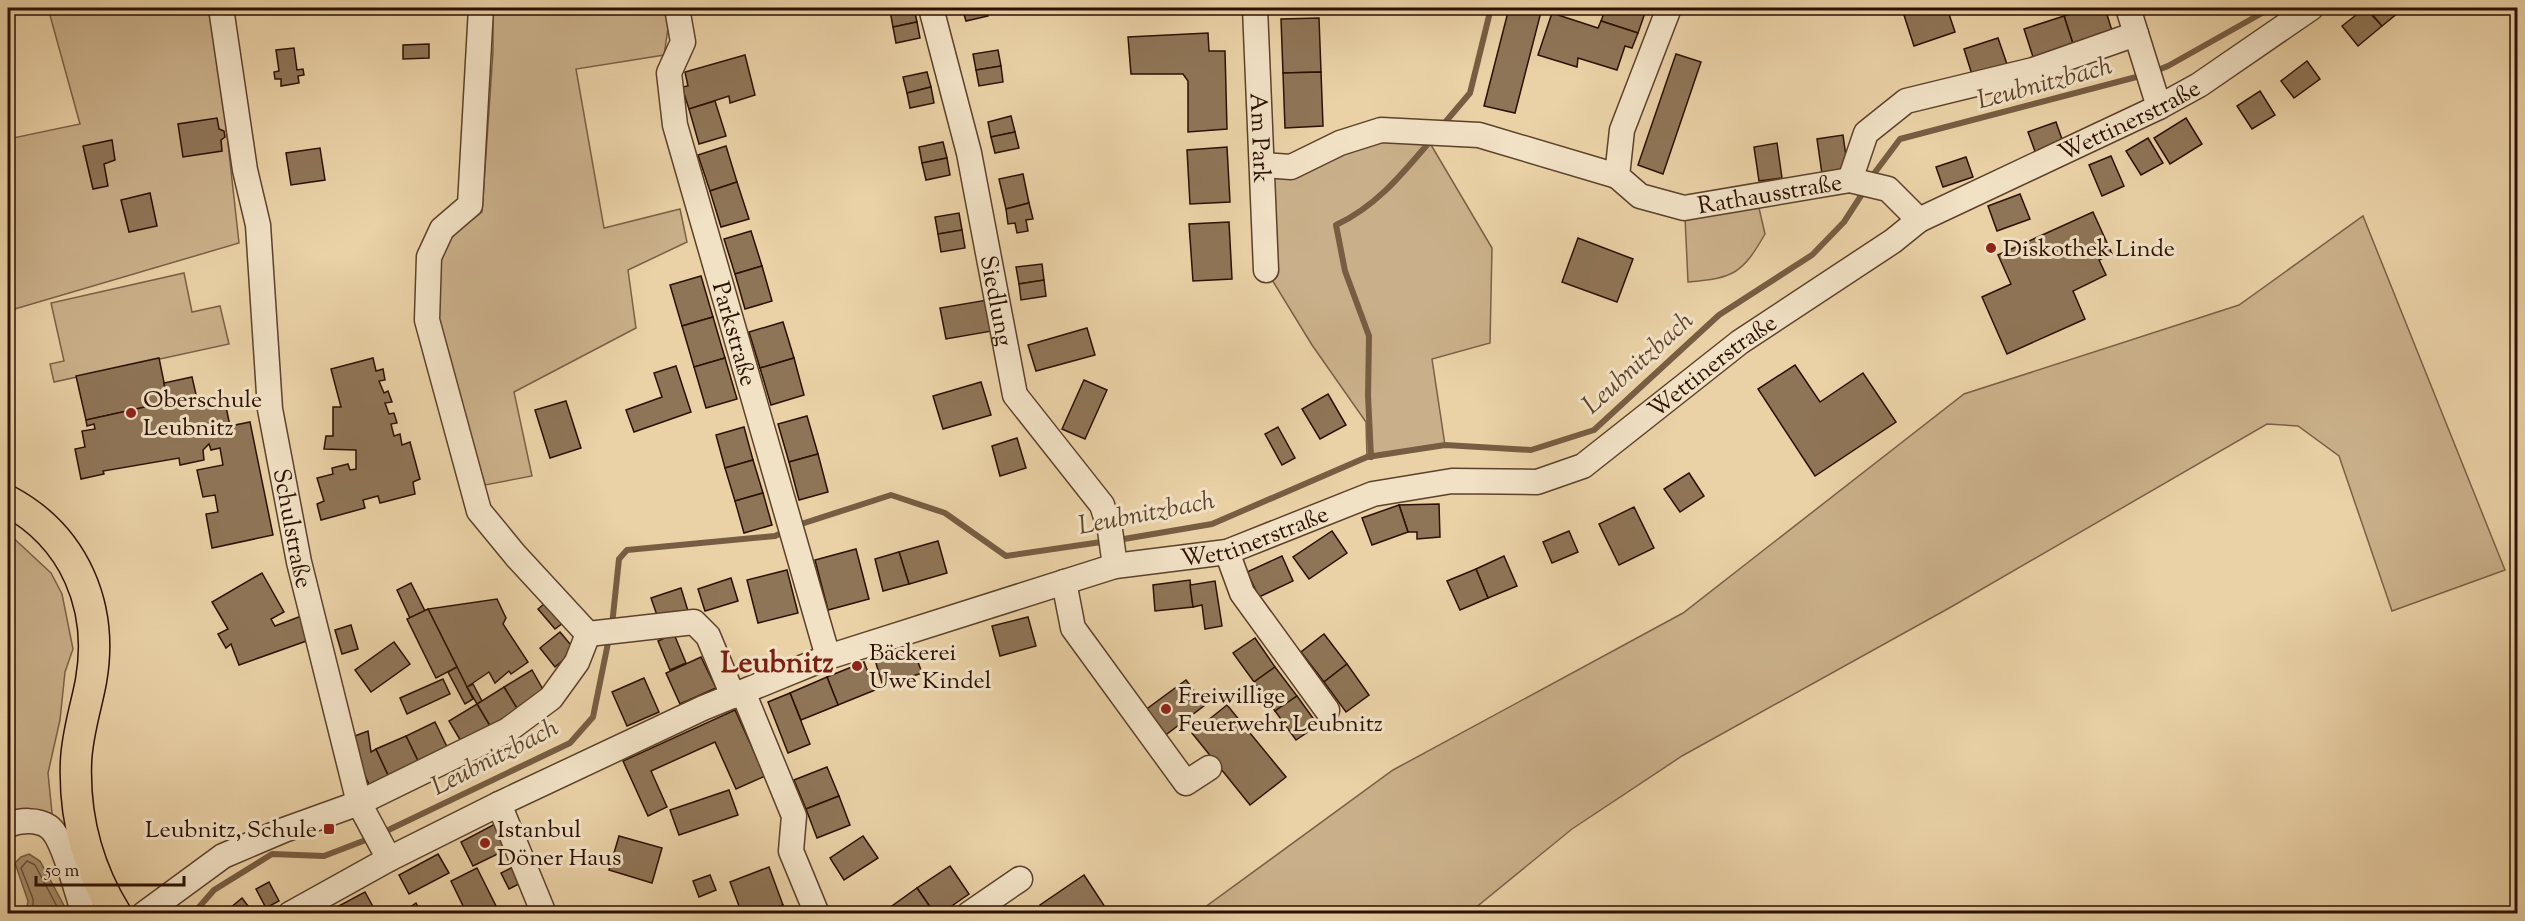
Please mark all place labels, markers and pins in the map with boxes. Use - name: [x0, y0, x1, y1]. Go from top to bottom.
- place label: Diskothek Linde: [2003, 233, 2175, 267]
- marker: Diskothek Linde: [1984, 241, 1998, 255]
- place label: Oberschule Leubnitz: [143, 384, 262, 446]
- marker: Oberschule Leubnitz: [124, 406, 138, 420]
- place label: Bäckerei Uwe Kindel: [869, 637, 992, 699]
- marker: Bäckerei Uwe Kindel: [850, 659, 864, 673]
- place label: Freiwillige Feuerwehr Leubnitz: [1178, 680, 1383, 742]
- marker: Freiwillige Feuerwehr Leubnitz: [1159, 702, 1173, 716]
- place label: Leubnitz, Schule: [145, 814, 317, 848]
- place label: Istanbul Döner Haus: [497, 814, 621, 876]
- marker: Leubnitz, Schule: [322, 822, 336, 836]
- marker: Istanbul Döner Haus: [478, 836, 492, 850]

